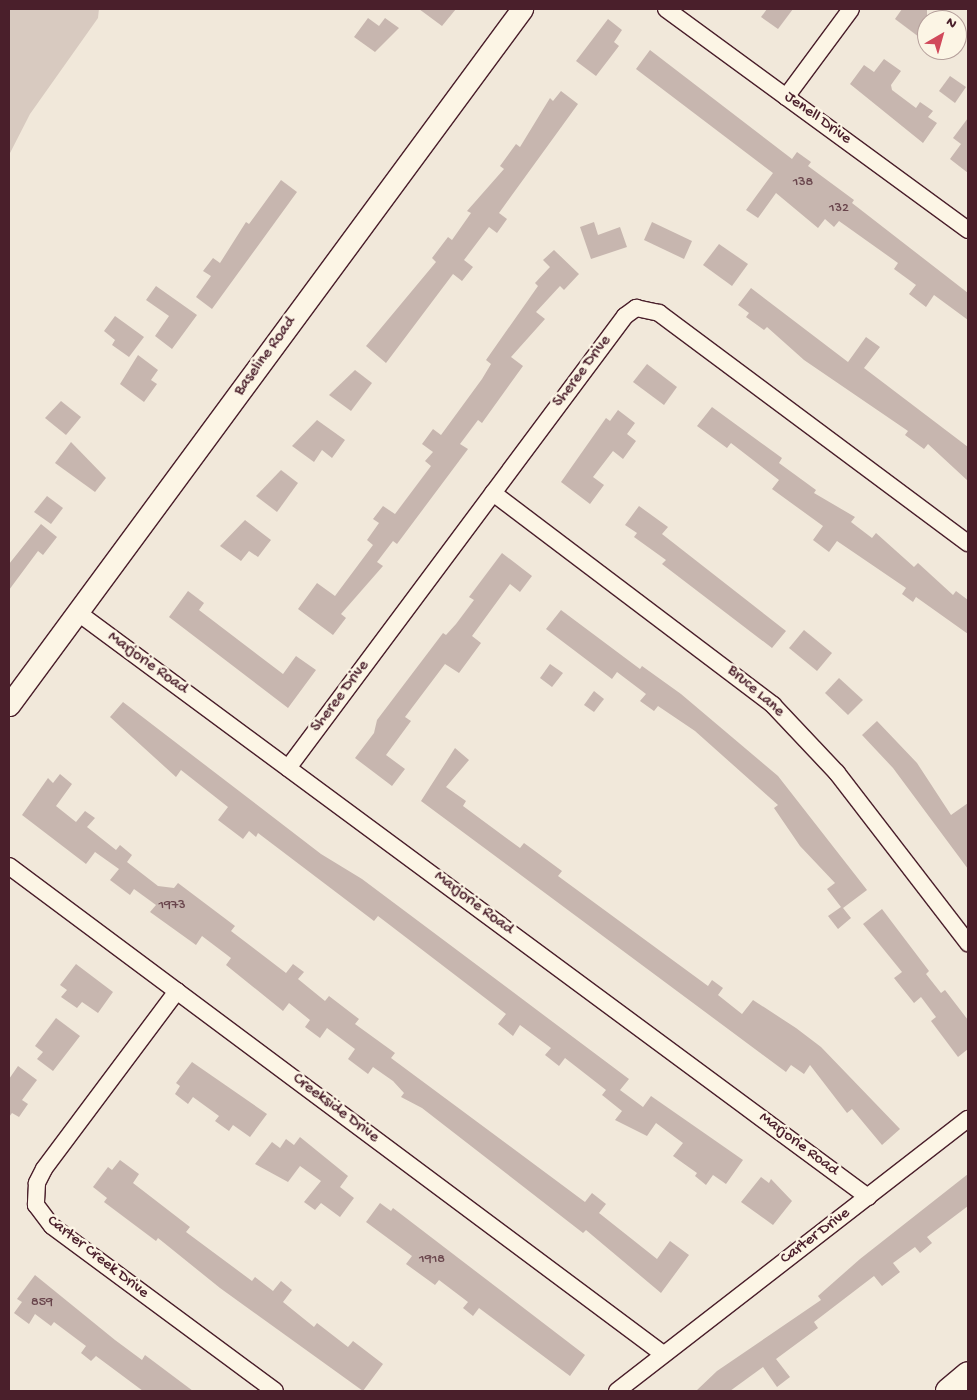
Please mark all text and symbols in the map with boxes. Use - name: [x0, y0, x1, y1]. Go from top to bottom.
- north arrow: [917, 10, 967, 60]
- text: N: [942, 14, 960, 33]
- street label: Jenell Drive: [780, 88, 854, 150]
- house number: 138: [793, 175, 813, 191]
- house number: 132: [829, 201, 849, 217]
- street label: Baseline Road: [231, 314, 301, 400]
- street label: Sheree Drive: [550, 332, 616, 412]
- street label: Marjorie Road: [103, 628, 191, 700]
- street label: Sheree Drive: [308, 657, 374, 737]
- street label: Bruce Lane: [722, 662, 788, 722]
- street label: Marjorie Road: [429, 868, 517, 940]
- house number: 1973: [158, 898, 186, 914]
- street label: Creekside Drive: [288, 1070, 382, 1148]
- street label: Marjorie Road: [754, 1109, 842, 1181]
- street label: Carter Drive: [777, 1205, 855, 1269]
- street label: Carter Creek Drive: [42, 1212, 152, 1304]
- house number: 1918: [419, 1252, 445, 1268]
- house number: 859: [31, 1295, 53, 1311]

